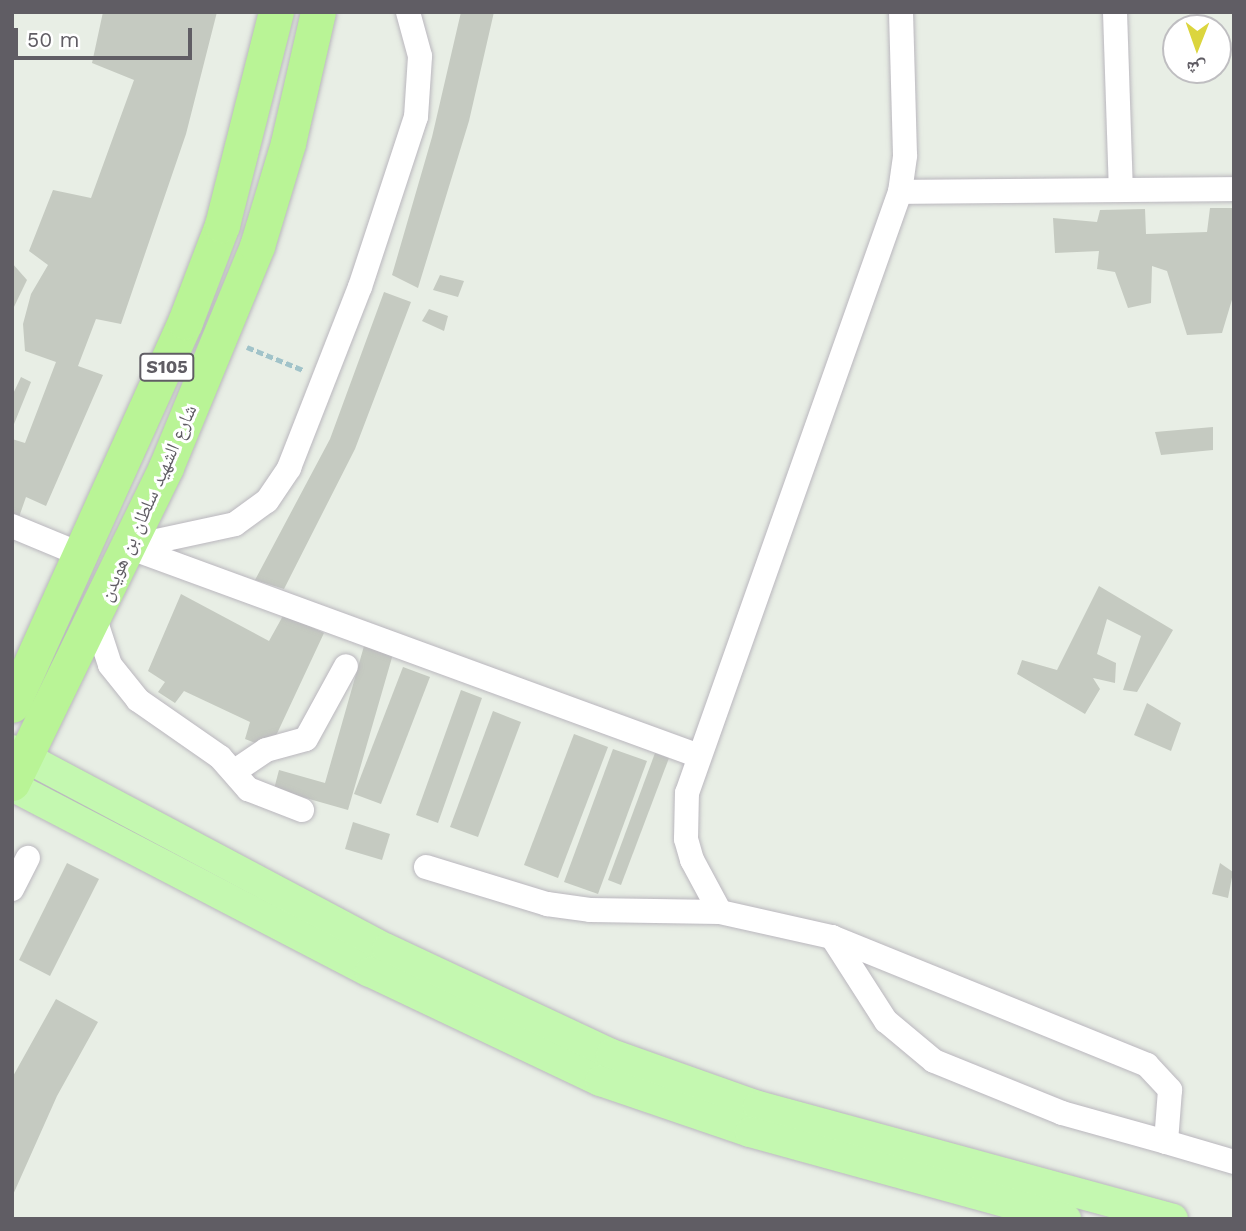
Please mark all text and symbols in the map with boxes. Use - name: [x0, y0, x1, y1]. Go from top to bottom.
- scale bar: [18, 14, 196, 58]
- north arrow: [1162, 14, 1232, 84]
- text: 50 m: [27, 27, 79, 52]
- text: ش: [1186, 57, 1207, 80]
- road number: S105: [139, 352, 195, 382]
- street label: شارع الشهيد سلطان بن هويدن: [94, 401, 202, 605]

